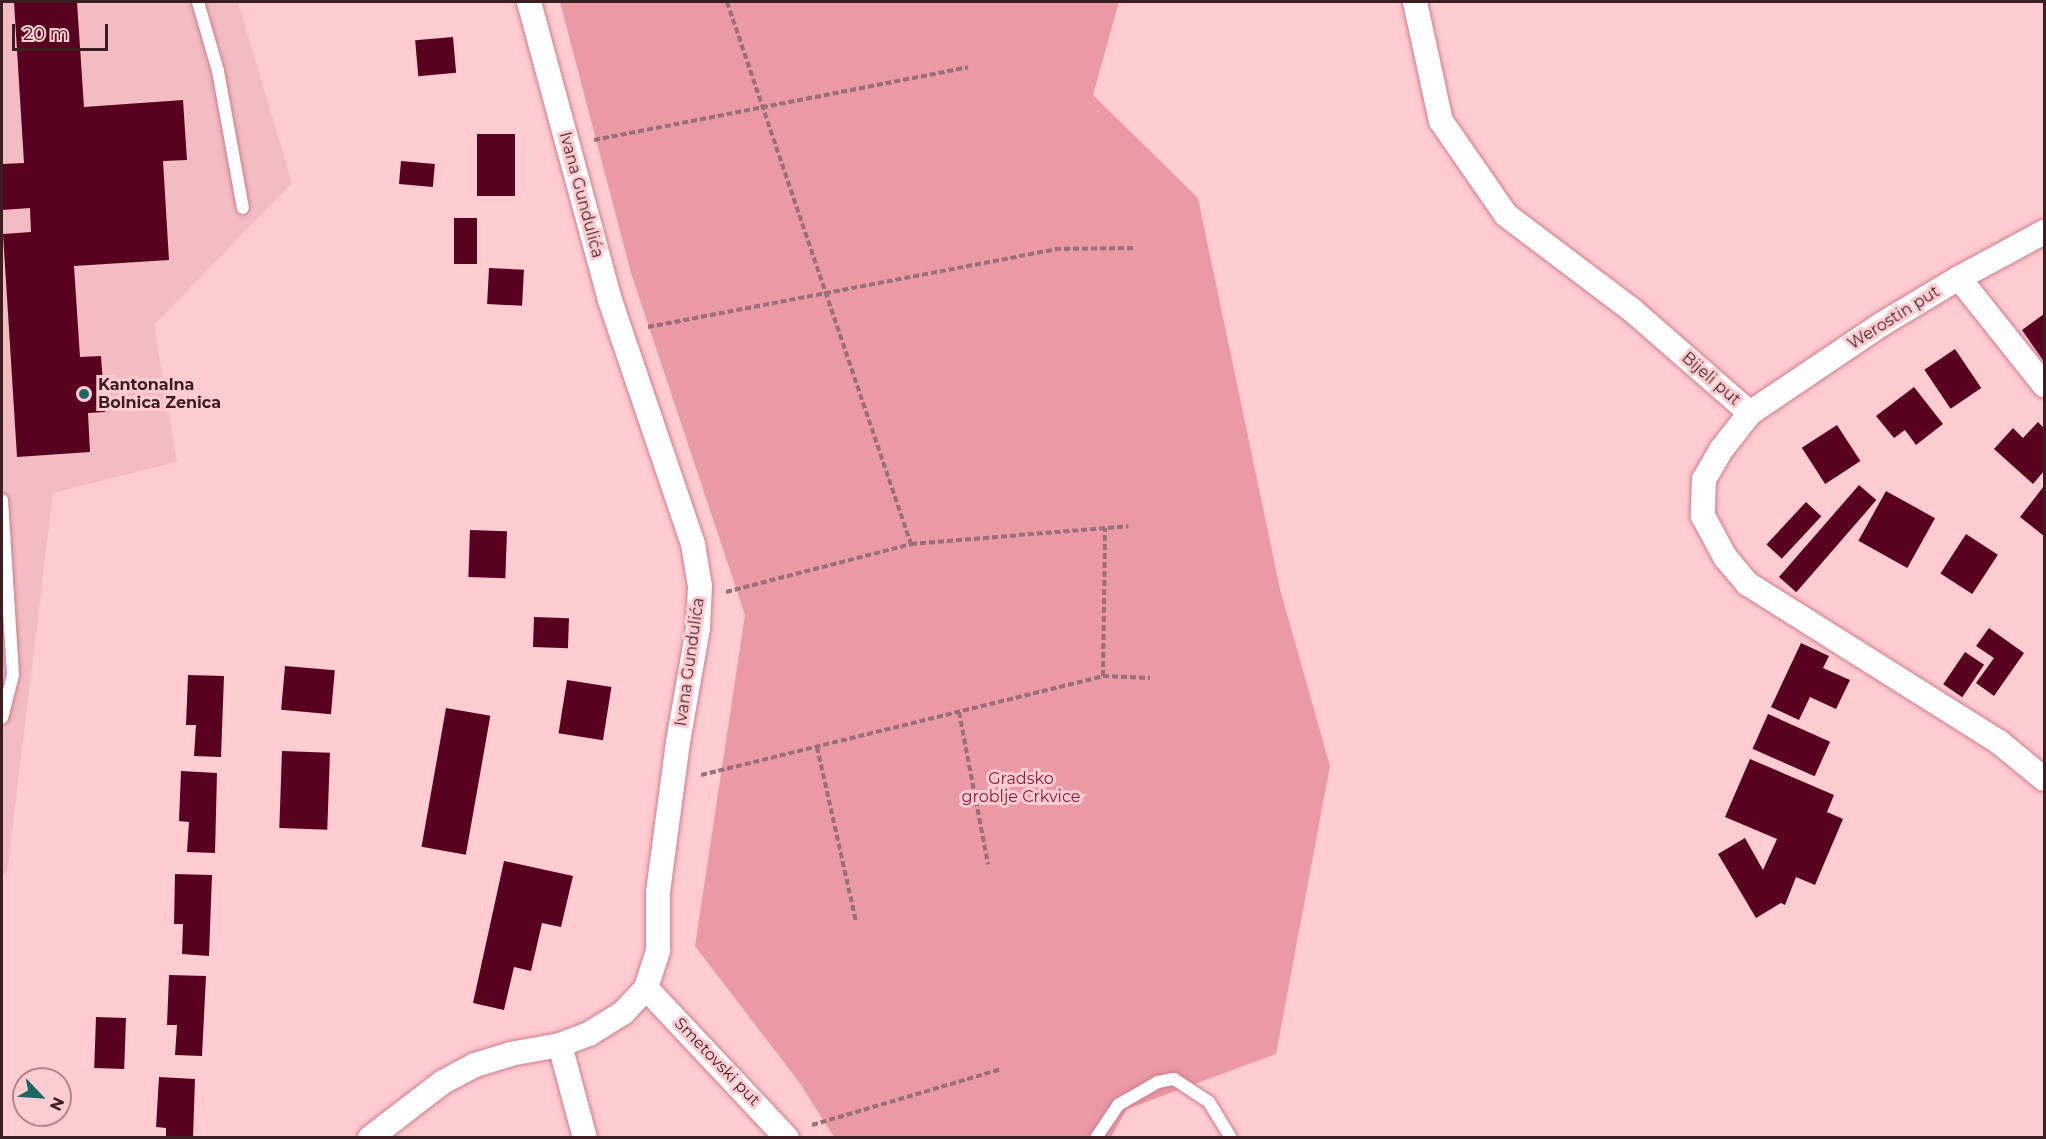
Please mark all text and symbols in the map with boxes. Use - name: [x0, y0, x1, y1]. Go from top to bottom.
- scale bar: [15, 12, 111, 50]
- text: 20 m: [23, 23, 69, 45]
- street label: Ivana Gundulića: [555, 130, 607, 260]
- street label: Werostin put: [1845, 282, 1943, 354]
- street label: Bijeli put: [1678, 348, 1744, 410]
- place label: Kantonalna Bolnica Zenica: [98, 375, 221, 413]
- marker: Kantonalna Bolnica Zenica: [75, 385, 93, 403]
- street label: Ivana Gundulića: [671, 596, 709, 728]
- park label: Gradsko groblje Crkvice: [962, 769, 1080, 807]
- street label: Smetovski put: [670, 1014, 764, 1110]
- north arrow: [12, 1067, 72, 1127]
- text: N: [46, 1094, 68, 1114]

